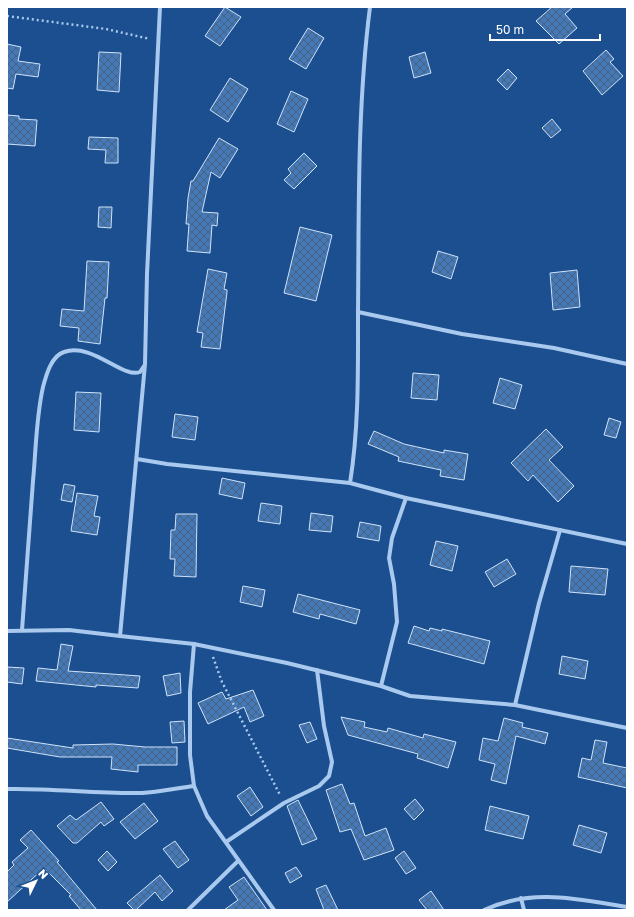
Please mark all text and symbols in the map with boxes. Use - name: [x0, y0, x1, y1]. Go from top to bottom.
- scale bar: [490, 16, 600, 42]
- text: 50 m: [496, 22, 524, 37]
- north arrow: [16, 861, 56, 901]
- text: N: [36, 866, 51, 881]

